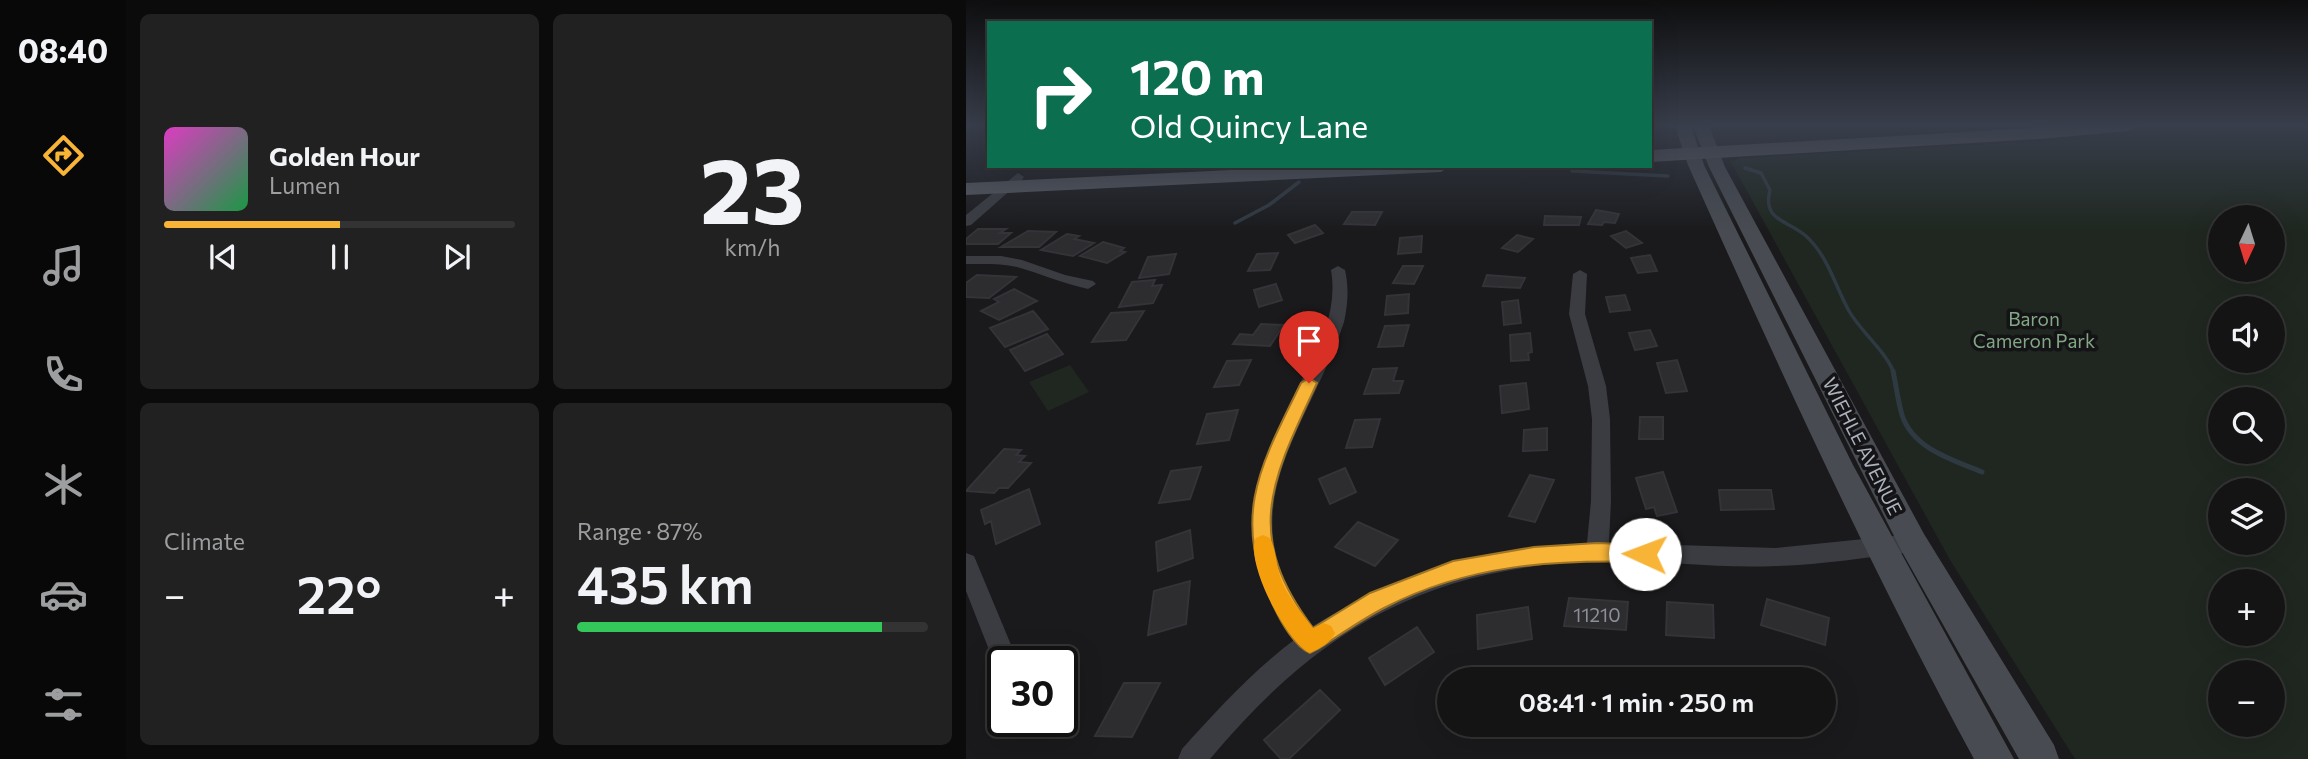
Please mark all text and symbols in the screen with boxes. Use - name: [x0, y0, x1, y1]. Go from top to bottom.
- text: 08:40: [18, 30, 108, 70]
- text: 120 m: [1130, 45, 1264, 105]
- icon: right: [1015, 49, 1106, 140]
- text: Old Quincy Lane: [1130, 105, 1368, 145]
- icon: directions: [39, 131, 88, 180]
- text: 23: [700, 131, 805, 243]
- text: Golden Hour: [269, 140, 420, 171]
- text: Lumen: [269, 171, 340, 199]
- north arrow: [2208, 205, 2286, 282]
- map controls: [2208, 205, 2285, 737]
- text: km/h: [725, 233, 780, 261]
- icon: previous: [204, 238, 242, 276]
- icon: pause: [321, 238, 359, 276]
- icon: next: [438, 238, 476, 276]
- icon: music: [39, 241, 88, 290]
- button: sound: [2208, 296, 2285, 373]
- park label: Baron Cameron Park: [1973, 307, 2095, 352]
- pin: [1279, 311, 1339, 383]
- icon: arrive: [1290, 322, 1328, 360]
- icon: phone: [39, 350, 88, 399]
- street label: WIEHLE AVENUE: [1818, 373, 1908, 519]
- button: search: [2208, 387, 2285, 464]
- icon: climate: [39, 460, 88, 509]
- button: layers: [2208, 478, 2285, 555]
- text: Range · 87%: [577, 517, 702, 545]
- position arrow: [1608, 517, 1682, 591]
- text: Climate: [164, 527, 245, 555]
- text: 435 km: [577, 551, 754, 615]
- text: 22°: [297, 561, 381, 625]
- button: +: [2208, 569, 2285, 646]
- icon: car: [39, 570, 88, 619]
- text: −: [164, 570, 186, 617]
- text: +: [493, 570, 515, 617]
- house number: 11210: [1573, 603, 1621, 626]
- speed limit sign: 30: [987, 646, 1078, 737]
- button: −: [2208, 660, 2285, 737]
- icon: filters: [39, 680, 88, 729]
- text: 08:41 · 1 min · 250 m: [1519, 686, 1754, 717]

